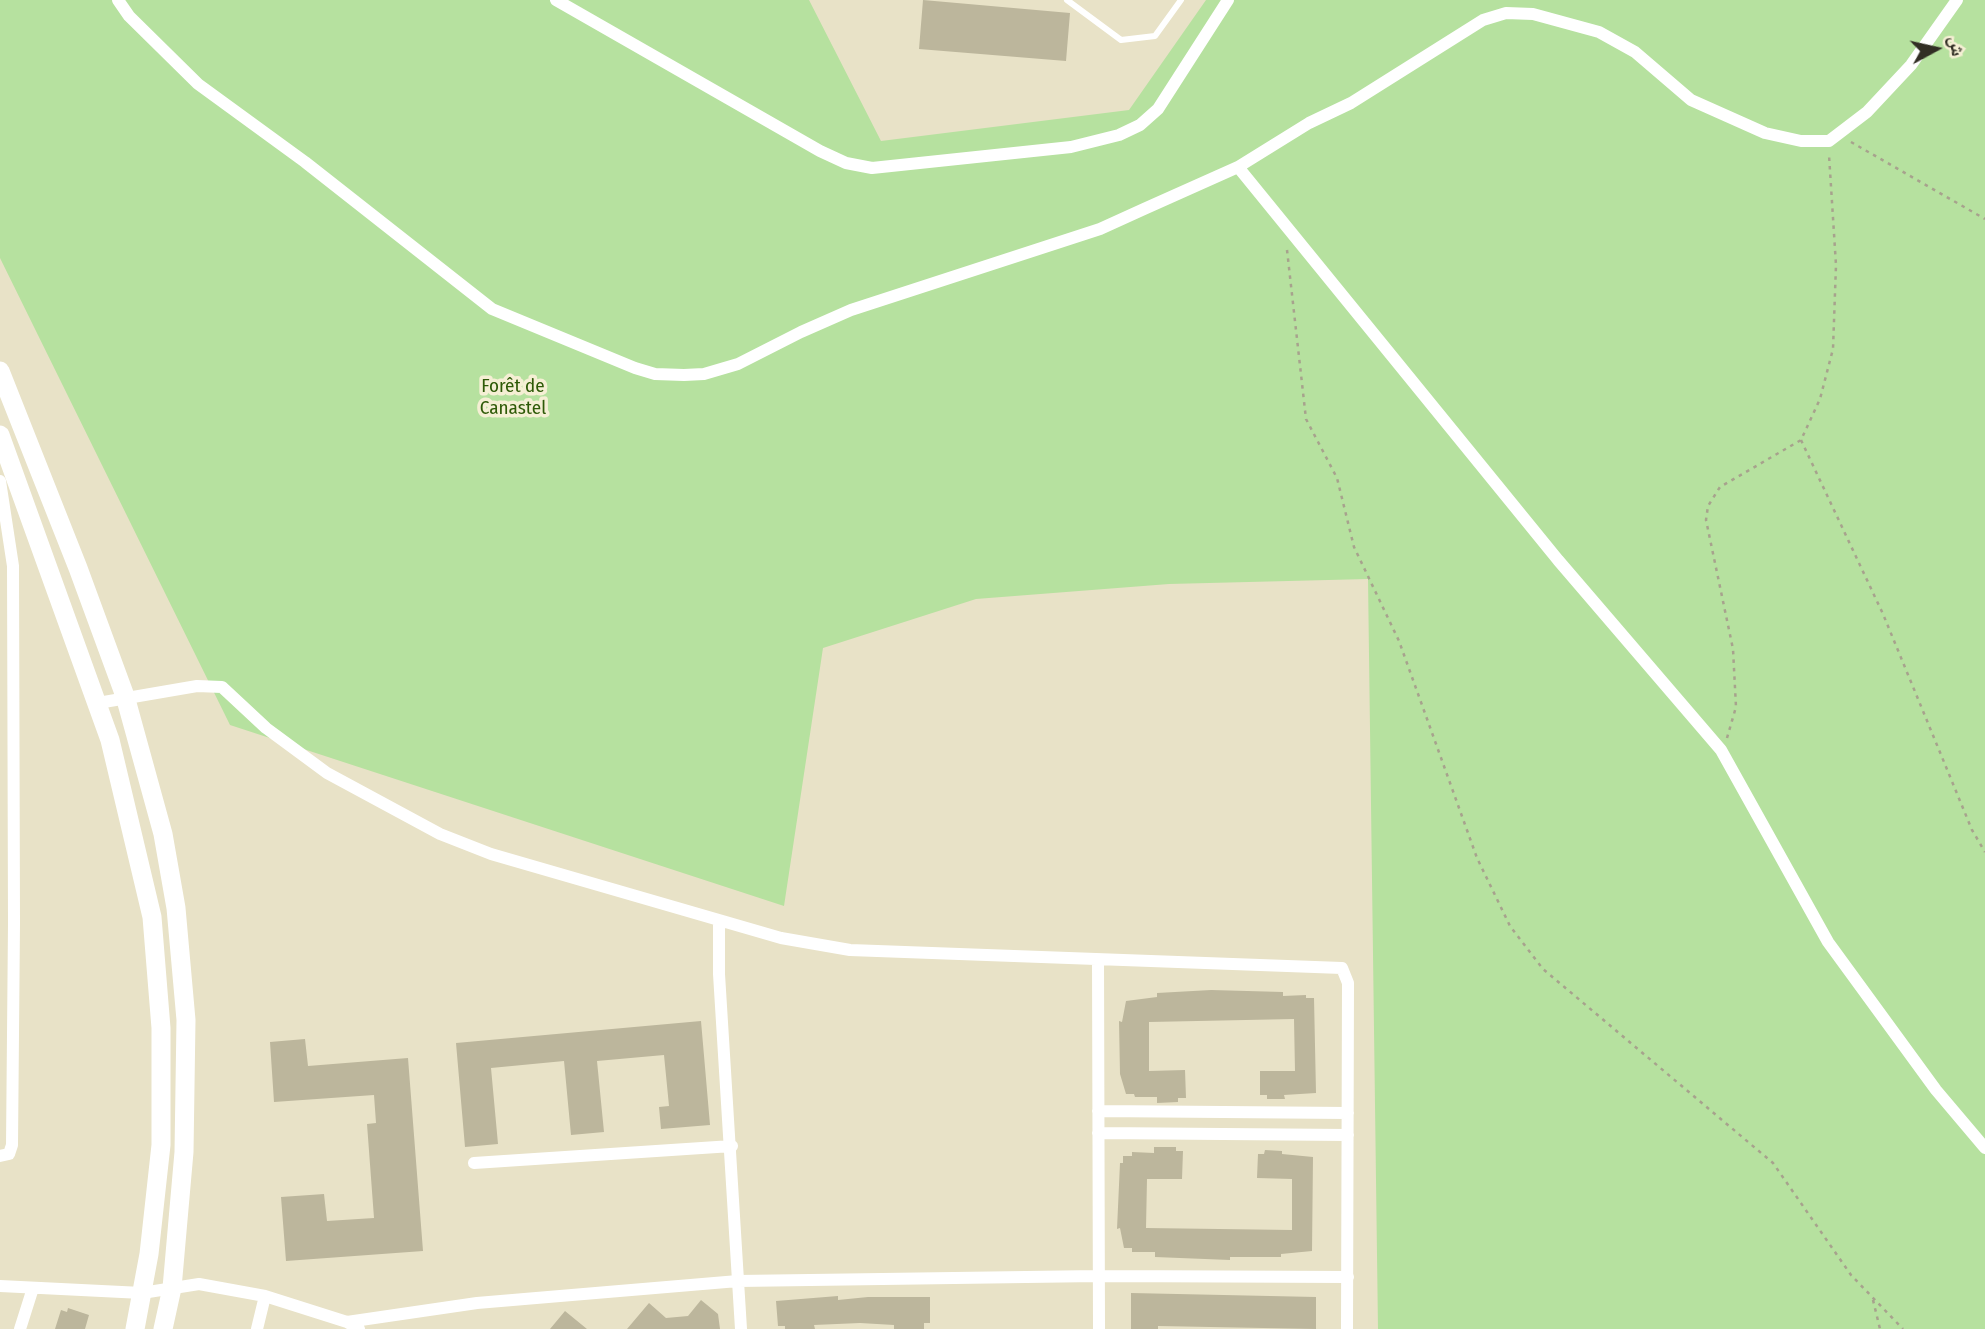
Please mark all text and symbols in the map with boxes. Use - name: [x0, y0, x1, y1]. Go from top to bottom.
- north arrow: [1901, 14, 1971, 84]
- text: ش: [1944, 34, 1970, 58]
- park label: Forêt de Canastel: [480, 376, 546, 420]

